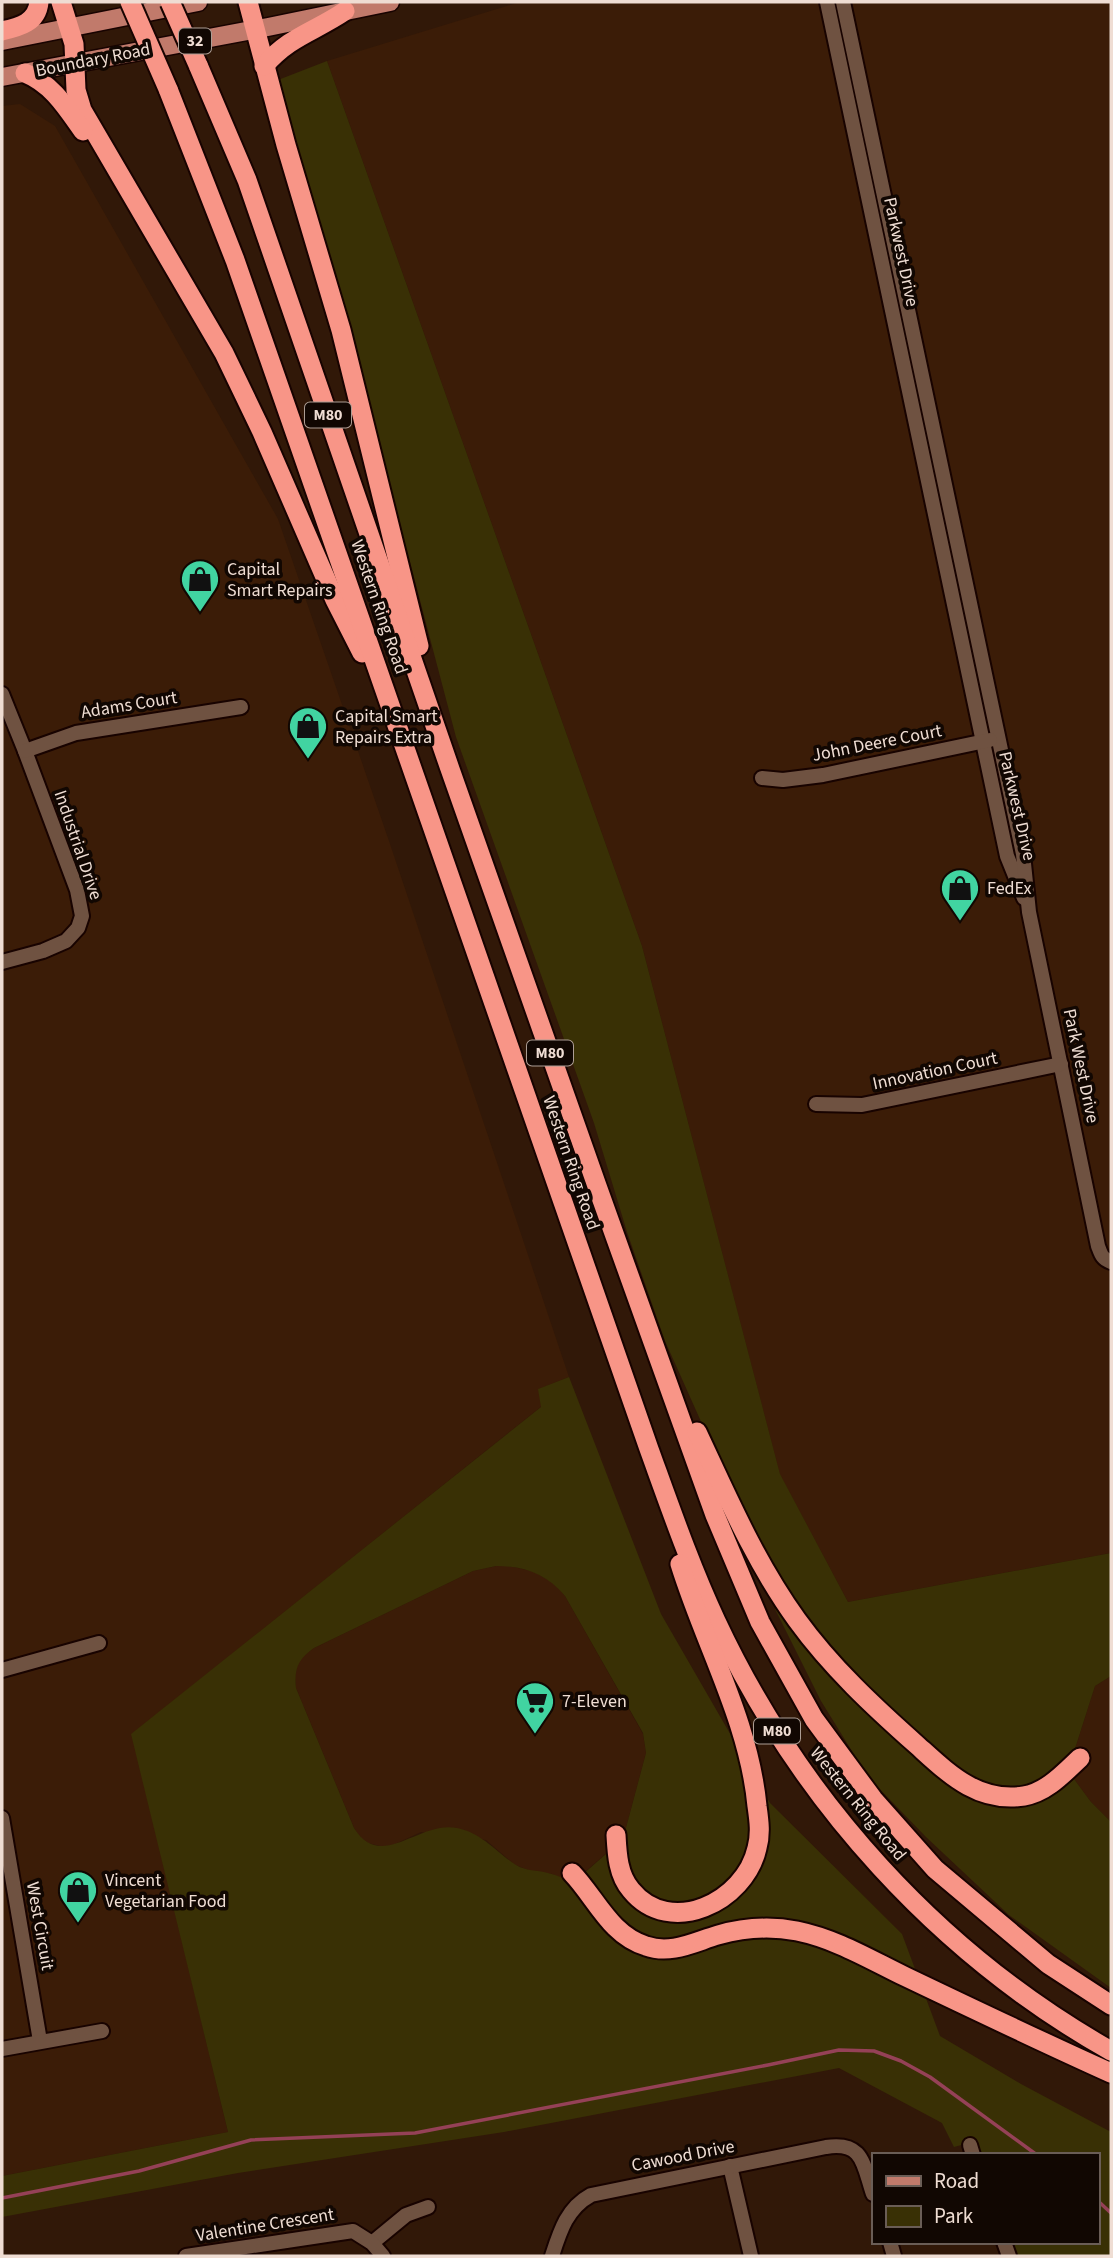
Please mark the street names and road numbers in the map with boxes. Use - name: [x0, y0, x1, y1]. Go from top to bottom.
- road number: 32: [179, 28, 211, 54]
- street label: Boundary Road: [33, 37, 153, 83]
- street label: Parkwest Drive: [877, 195, 925, 309]
- road number: M80: [305, 402, 351, 428]
- street label: Western Ring Road: [344, 536, 414, 678]
- street label: Adams Court: [79, 685, 179, 725]
- street label: John Deere Court: [810, 718, 944, 768]
- street label: Parkwest Drive: [992, 749, 1042, 863]
- street label: Industrial Drive: [48, 787, 108, 903]
- street label: Park West Drive: [1057, 1007, 1105, 1125]
- road number: M80: [527, 1040, 573, 1065]
- street label: Innovation Court: [870, 1046, 1000, 1096]
- street label: Western Ring Road: [536, 1092, 606, 1234]
- road number: M80: [754, 1718, 800, 1744]
- street label: Western Ring Road: [804, 1742, 912, 1866]
- street label: West Circuit: [20, 1880, 60, 1972]
- street label: Cawood Drive: [629, 2134, 737, 2178]
- street label: Valentine Crescent: [194, 2202, 336, 2248]

